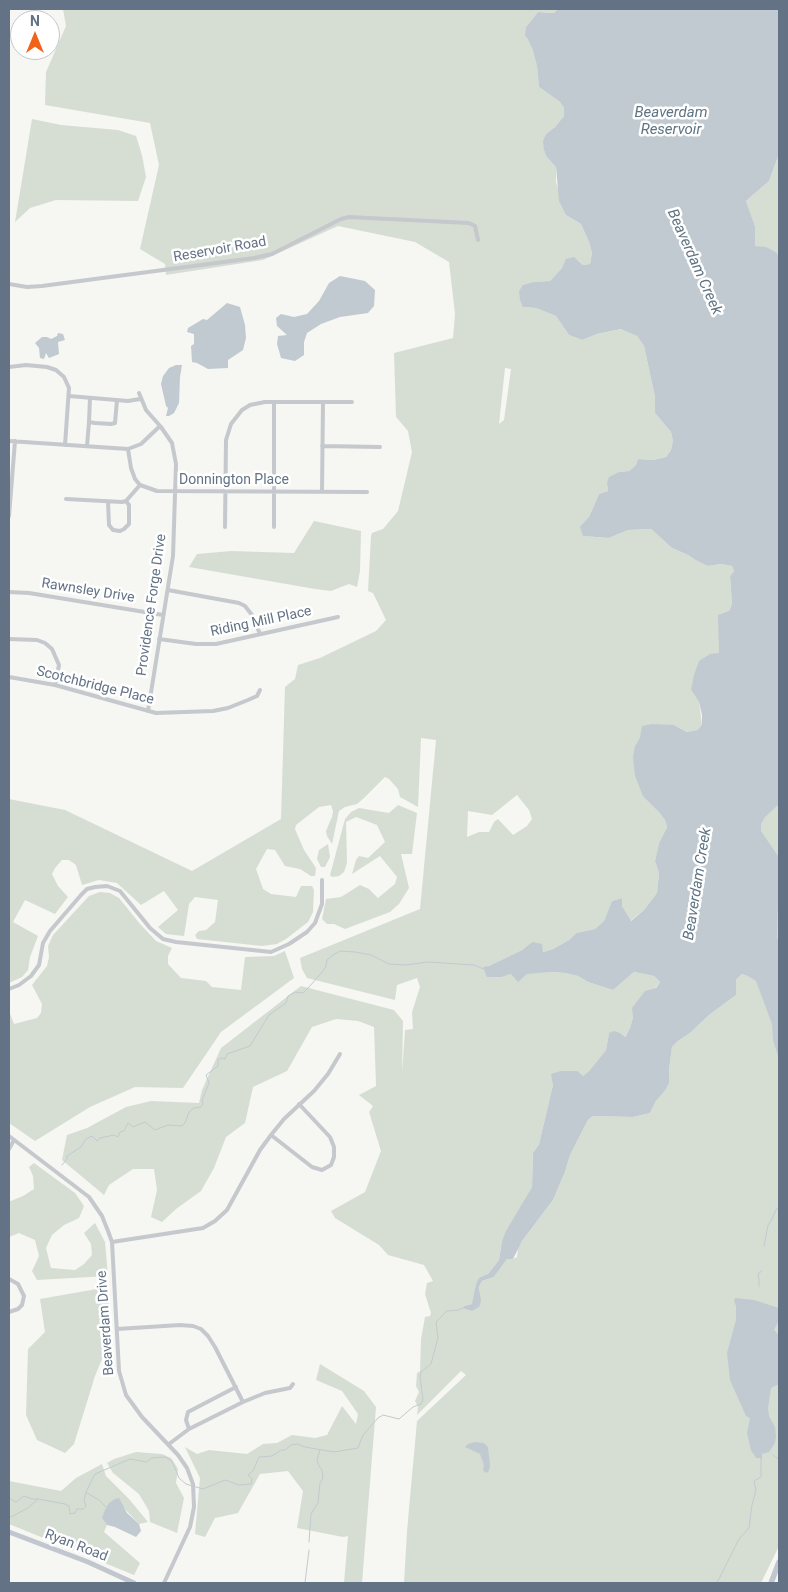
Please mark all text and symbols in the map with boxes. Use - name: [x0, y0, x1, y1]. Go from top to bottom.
- north arrow: [10, 10, 60, 60]
- text: N: [30, 13, 40, 29]
- water label: Beaverdam Reservoir: [635, 104, 707, 139]
- water label: Beaverdam Creek: [663, 206, 725, 318]
- street label: Reservoir Road: [172, 234, 268, 266]
- street label: Donnington Place: [179, 472, 289, 488]
- street label: Providence Forge Drive: [134, 533, 170, 677]
- street label: Rawnsley Drive: [40, 575, 136, 607]
- street label: Riding Mill Place: [209, 603, 313, 641]
- street label: Scotchbridge Place: [35, 663, 155, 709]
- water label: Beaverdam Creek: [680, 826, 716, 942]
- street label: Beaverdam Drive: [94, 1270, 118, 1376]
- street label: Ryan Road: [42, 1526, 110, 1566]

